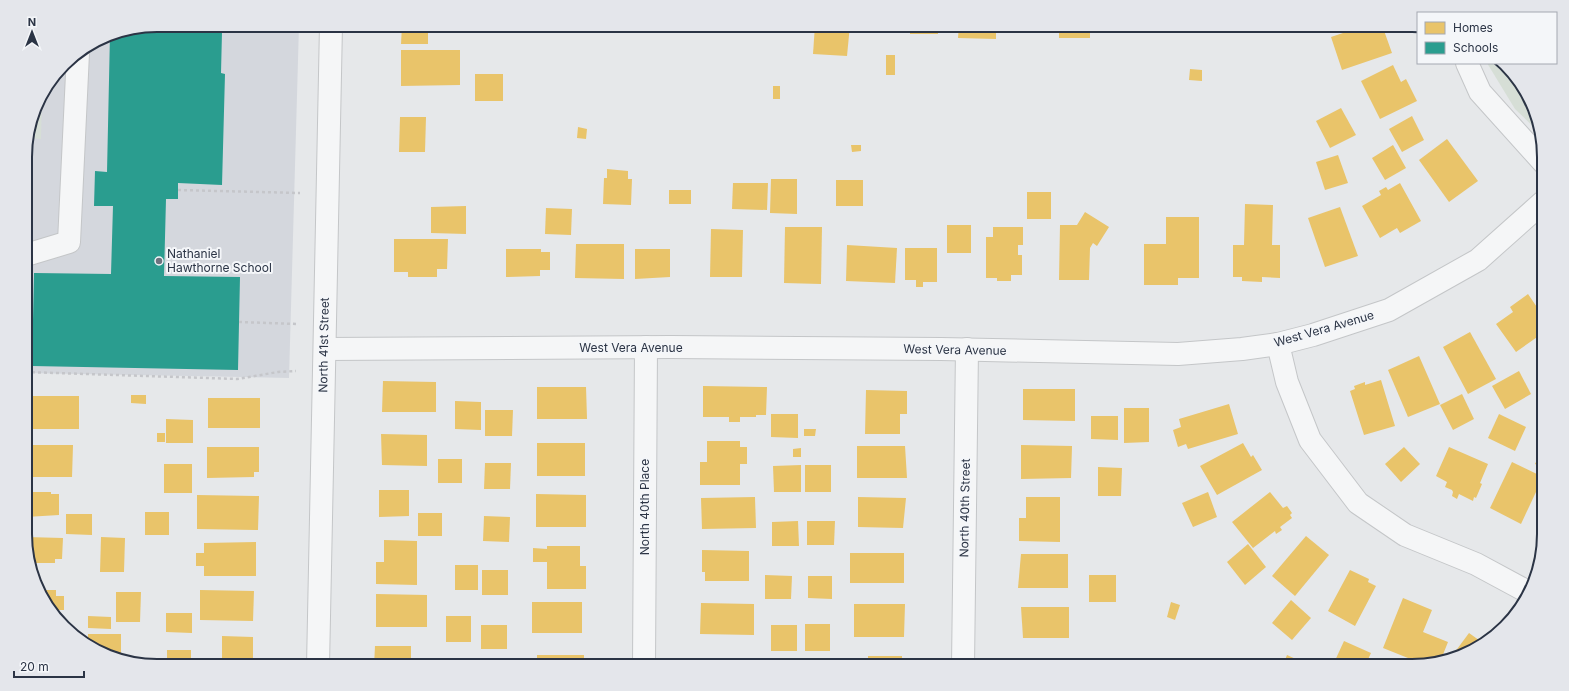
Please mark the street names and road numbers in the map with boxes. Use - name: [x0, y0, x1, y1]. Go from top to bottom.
- street label: North 41st Street: [315, 297, 332, 393]
- street label: West Vera Avenue: [1272, 307, 1376, 350]
- street label: West Vera Avenue: [579, 340, 683, 355]
- street label: West Vera Avenue: [903, 341, 1007, 358]
- street label: North 40th Street: [956, 458, 973, 558]
- street label: North 40th Place: [637, 459, 652, 555]

